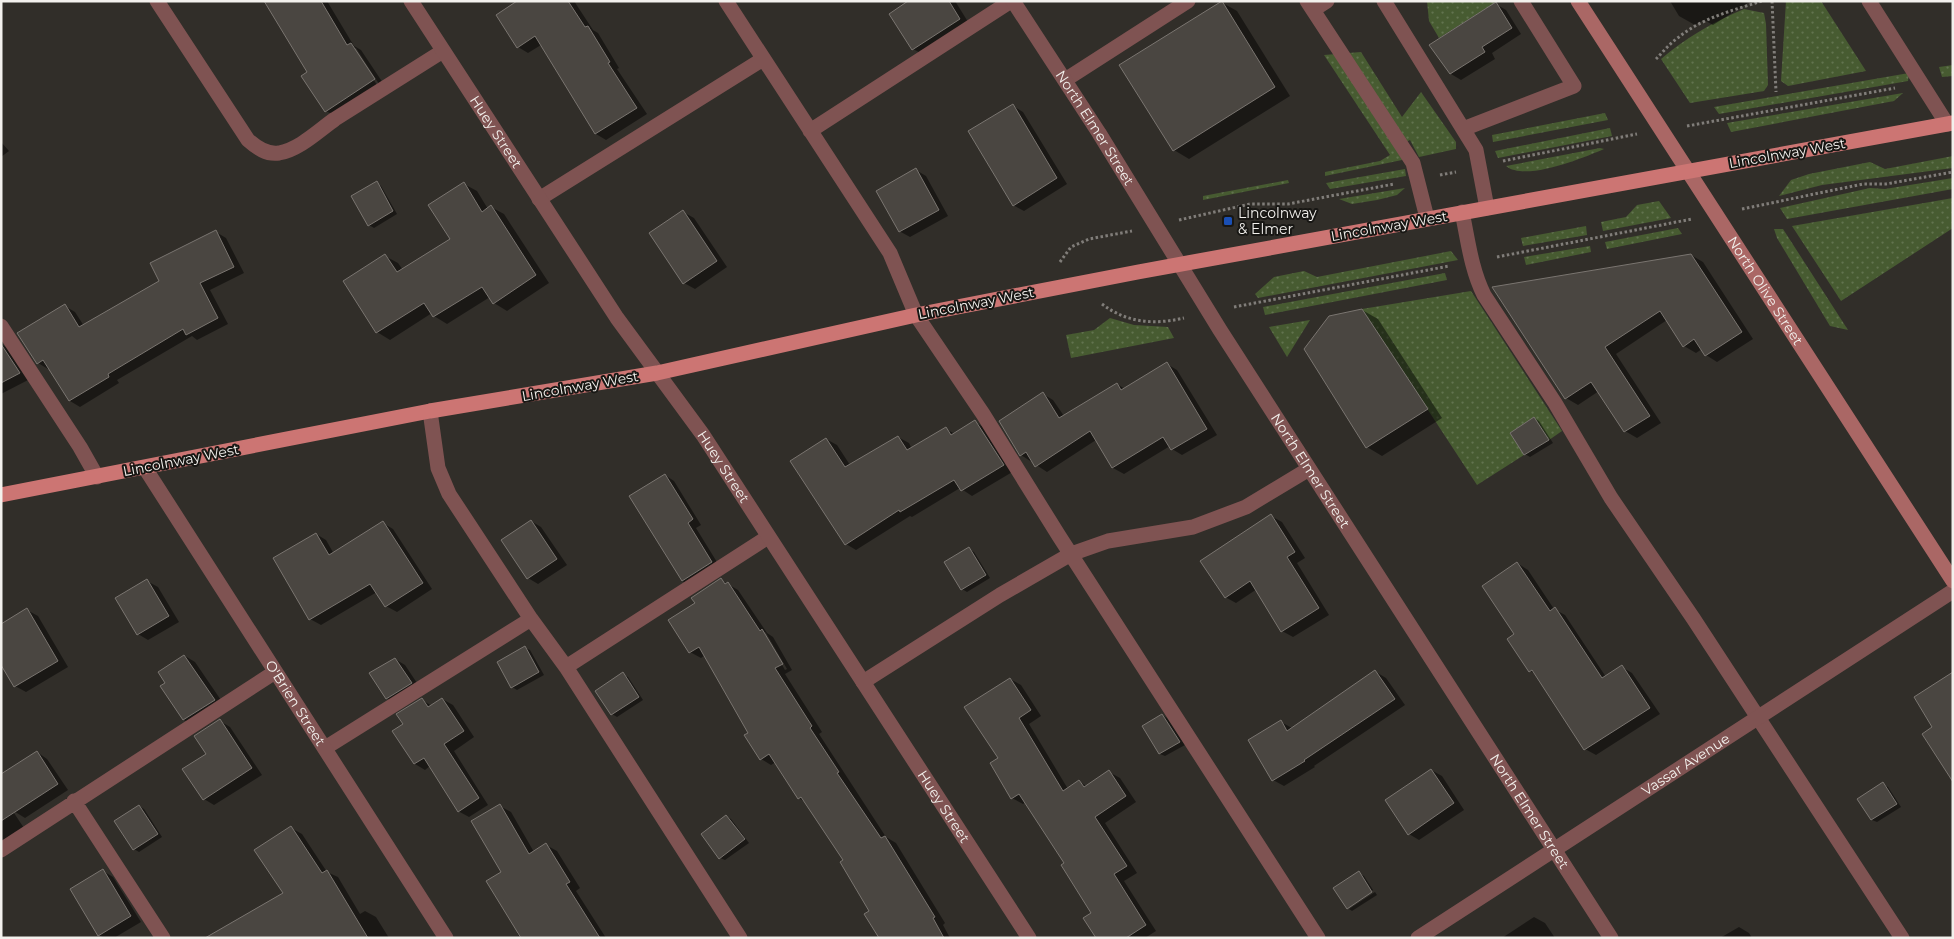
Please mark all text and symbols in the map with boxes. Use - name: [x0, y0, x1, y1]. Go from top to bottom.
- street label: North Elmer Street: [1052, 67, 1138, 189]
- street label: Huey Street: [466, 92, 526, 172]
- street label: Lincolnway West: [1727, 134, 1847, 172]
- place label: Lincolnway & Elmer: [1238, 204, 1317, 238]
- street label: Lincolnway West: [1329, 207, 1449, 245]
- marker: Lincolnway & Elmer: [1222, 215, 1234, 227]
- street label: North Olive Street: [1724, 233, 1807, 349]
- street label: Lincolnway West: [916, 283, 1036, 323]
- street label: Lincolnway West: [520, 367, 640, 405]
- street label: North Elmer Street: [1267, 410, 1354, 532]
- street label: Huey Street: [693, 427, 754, 507]
- street label: Lincolnway West: [121, 440, 241, 480]
- street label: O'Brien Street: [261, 657, 330, 749]
- street label: Vassar Avenue: [1638, 729, 1733, 800]
- street label: North Elmer Street: [1486, 751, 1573, 872]
- street label: Huey Street: [914, 767, 974, 846]

